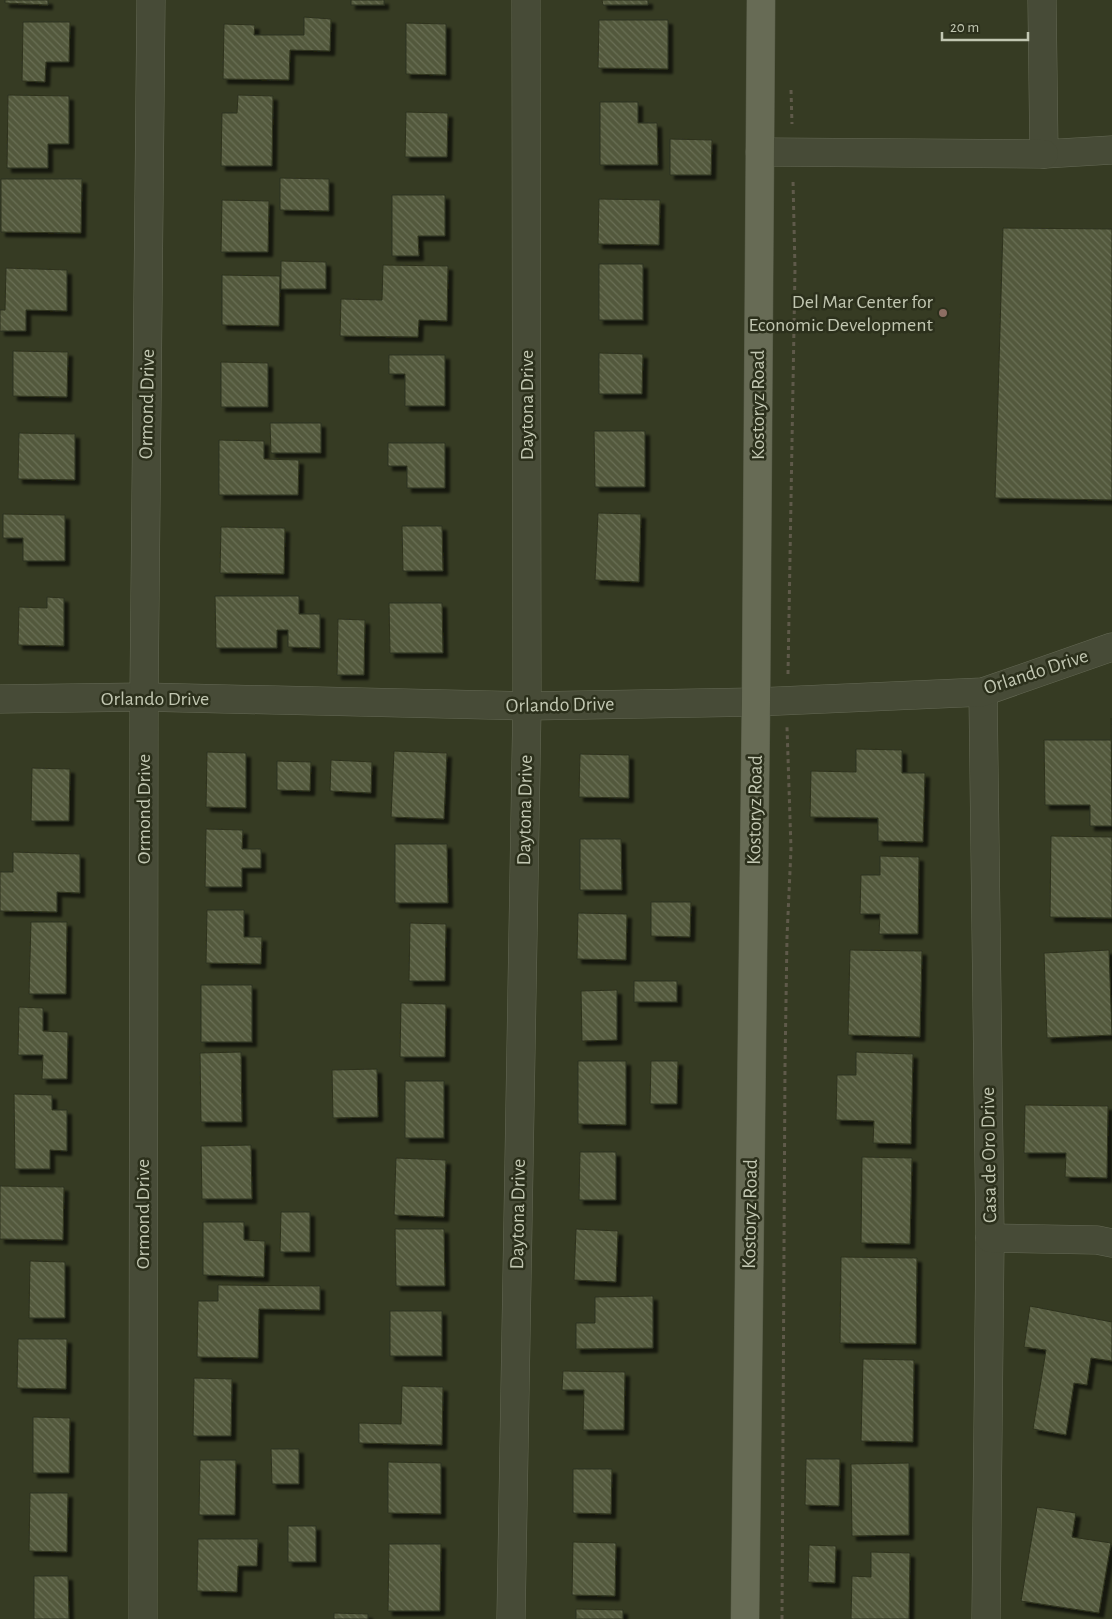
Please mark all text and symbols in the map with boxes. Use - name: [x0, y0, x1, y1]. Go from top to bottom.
- scale bar: [942, 10, 1028, 42]
- text: 20 m: [950, 20, 979, 35]
- place label: Del Mar Center for Economic Development: [749, 292, 934, 335]
- marker: Del Mar Center for Economic Development: [937, 307, 949, 319]
- street label: Ormond Drive: [136, 349, 158, 459]
- street label: Daytona Drive: [517, 350, 537, 460]
- street label: Kostoryz Road: [748, 350, 768, 460]
- street label: Orlando Drive: [981, 646, 1091, 698]
- street label: Orlando Drive: [101, 689, 209, 709]
- street label: Orlando Drive: [506, 694, 614, 716]
- street label: Ormond Drive: [134, 754, 154, 864]
- street label: Daytona Drive: [514, 755, 536, 865]
- street label: Kostoryz Road: [744, 755, 766, 865]
- street label: Casa de Oro Drive: [978, 1087, 1000, 1223]
- street label: Ormond Drive: [133, 1159, 153, 1269]
- street label: Daytona Drive: [507, 1159, 529, 1269]
- street label: Kostoryz Road: [739, 1159, 761, 1269]

